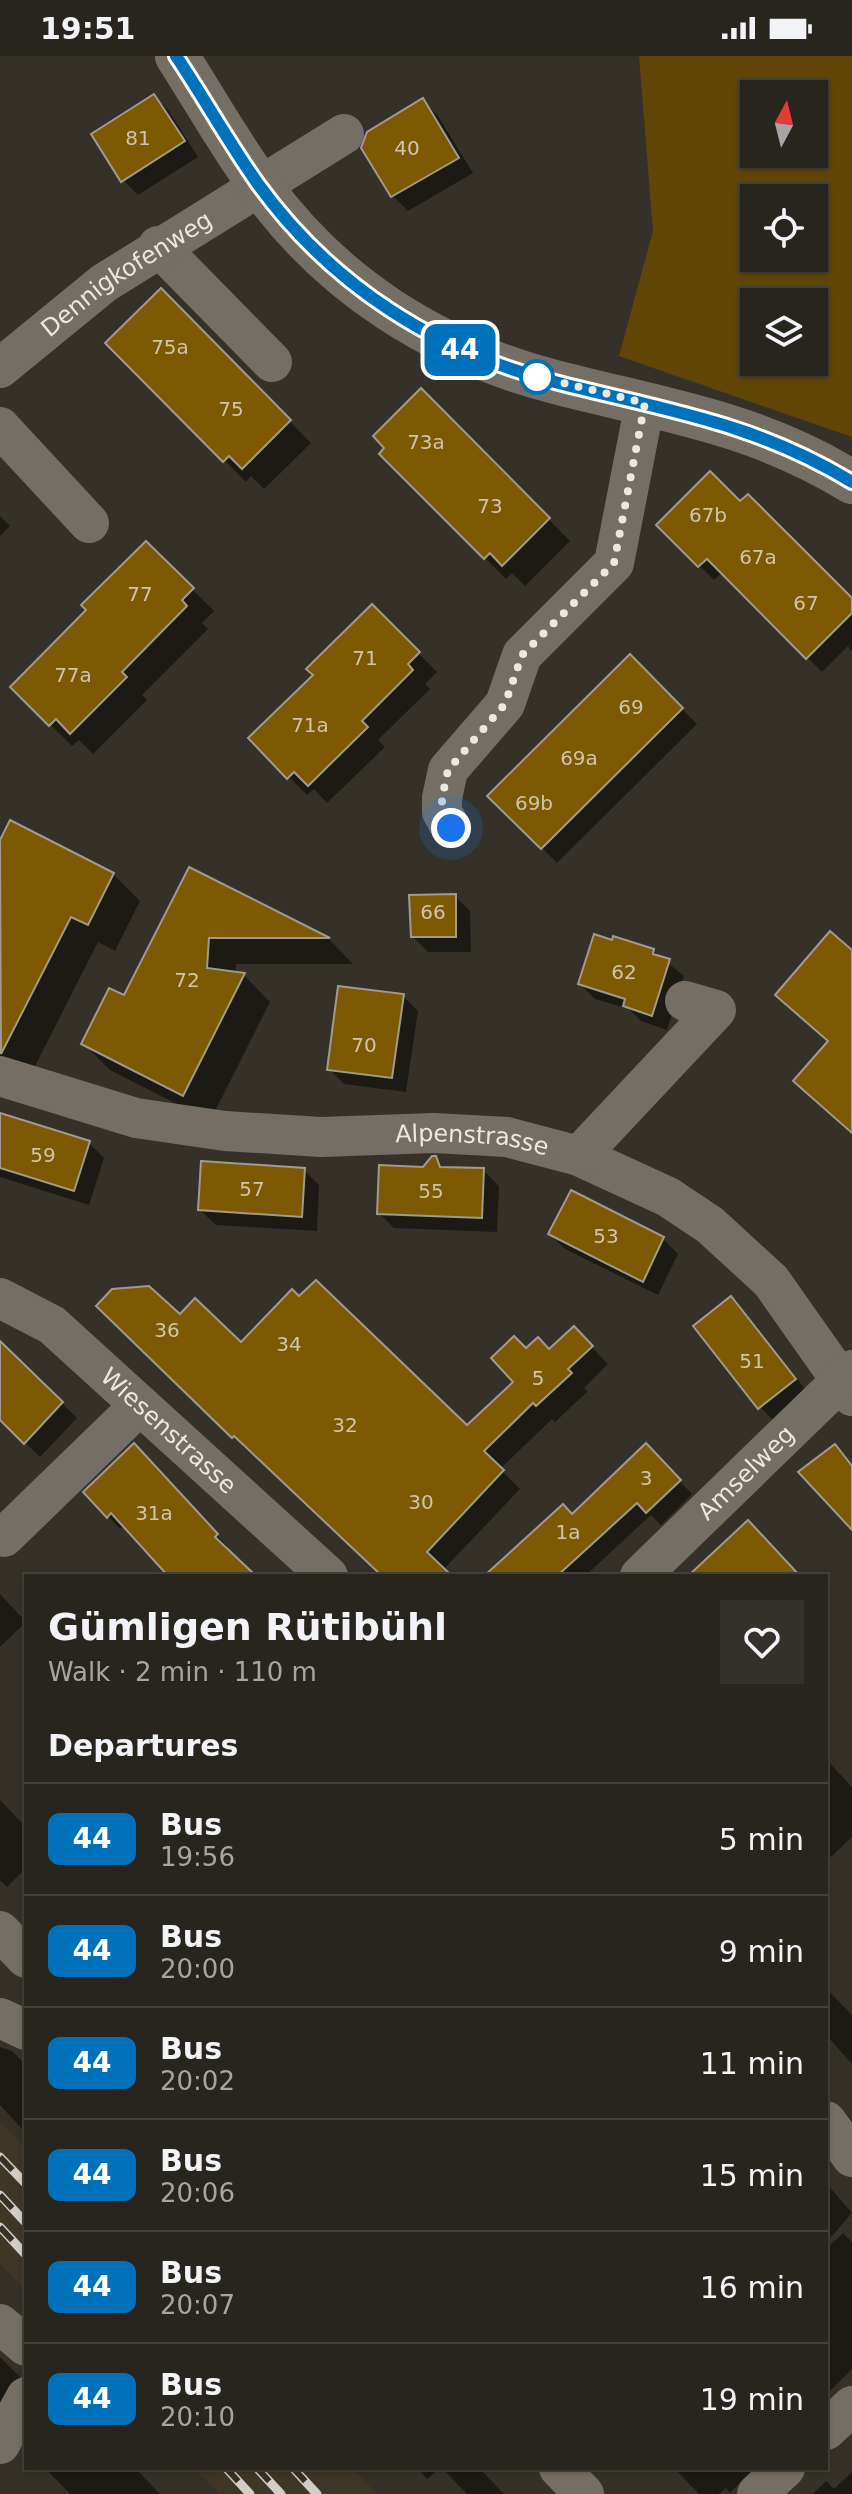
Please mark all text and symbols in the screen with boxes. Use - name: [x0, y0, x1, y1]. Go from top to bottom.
- text: 19:51: [40, 11, 136, 46]
- north arrow: [740, 80, 828, 168]
- map controls: [740, 80, 828, 376]
- house number: 81: [125, 126, 151, 150]
- house number: 40: [394, 136, 420, 160]
- button: locate: [740, 184, 828, 272]
- street label: Dennigkofenweg: [36, 205, 217, 343]
- button: layers: [740, 288, 828, 376]
- line badge: 44: [424, 324, 496, 376]
- text: 44: [441, 333, 479, 366]
- house number: 75a: [151, 335, 189, 359]
- unlabelled marker: [520, 360, 554, 394]
- house number: 75: [218, 397, 244, 421]
- house number: 73a: [407, 430, 445, 454]
- house number: 73: [477, 494, 503, 518]
- house number: 67b: [689, 503, 727, 527]
- house number: 67a: [739, 545, 777, 569]
- house number: 77: [127, 582, 153, 606]
- house number: 67: [793, 591, 819, 615]
- house number: 71: [352, 646, 378, 670]
- house number: 77a: [54, 663, 92, 687]
- house number: 69: [618, 695, 644, 719]
- house number: 71a: [291, 713, 329, 737]
- house number: 69a: [560, 746, 598, 770]
- house number: 69b: [515, 791, 553, 815]
- your location: [431, 808, 471, 848]
- house number: 66: [420, 900, 446, 924]
- house number: 62: [611, 960, 637, 984]
- house number: 72: [174, 968, 200, 992]
- house number: 70: [351, 1033, 377, 1057]
- street label: Alpenstrasse: [395, 1119, 552, 1161]
- house number: 59: [30, 1143, 56, 1167]
- house number: 57: [239, 1177, 265, 1201]
- house number: 55: [418, 1179, 444, 1203]
- house number: 53: [593, 1224, 619, 1248]
- house number: 36: [154, 1318, 180, 1342]
- house number: 34: [276, 1332, 302, 1356]
- house number: 51: [739, 1349, 765, 1373]
- street label: Wiesenstrasse: [95, 1362, 242, 1500]
- house number: 5: [532, 1366, 544, 1390]
- house number: 32: [332, 1413, 358, 1437]
- street label: Amselweg: [692, 1420, 800, 1526]
- house number: 3: [640, 1466, 652, 1490]
- house number: 30: [408, 1490, 434, 1514]
- house number: 31a: [135, 1501, 173, 1525]
- house number: 1a: [556, 1520, 580, 1544]
- button: heart: [720, 1600, 804, 1684]
- text: Gümligen Rütibühl: [48, 1605, 447, 1649]
- text: Walk · 2 min · 110 m: [48, 1657, 317, 1687]
- text: Departures: [48, 1728, 238, 1763]
- text: Bus: [160, 1807, 222, 1842]
- text: 44: [73, 1822, 111, 1855]
- text: 5 min: [719, 1822, 804, 1857]
- text: 19:56: [160, 1842, 235, 1872]
- text: Bus: [160, 1919, 222, 1954]
- text: 44: [73, 1934, 111, 1967]
- text: 9 min: [719, 1934, 804, 1969]
- text: 20:00: [160, 1954, 235, 1984]
- text: Bus: [160, 2031, 222, 2066]
- text: 44: [73, 2046, 111, 2079]
- text: 11 min: [700, 2046, 804, 2081]
- text: 20:02: [160, 2066, 235, 2096]
- text: Bus: [160, 2143, 222, 2178]
- text: 44: [73, 2158, 111, 2191]
- text: 15 min: [700, 2158, 804, 2193]
- text: 20:06: [160, 2178, 235, 2208]
- text: Bus: [160, 2255, 222, 2290]
- text: 44: [73, 2270, 111, 2303]
- text: 16 min: [700, 2270, 804, 2305]
- text: 20:07: [160, 2290, 235, 2320]
- text: Bus: [160, 2367, 222, 2402]
- text: 44: [73, 2382, 111, 2415]
- text: 19 min: [700, 2382, 804, 2417]
- text: 20:10: [160, 2402, 235, 2432]

